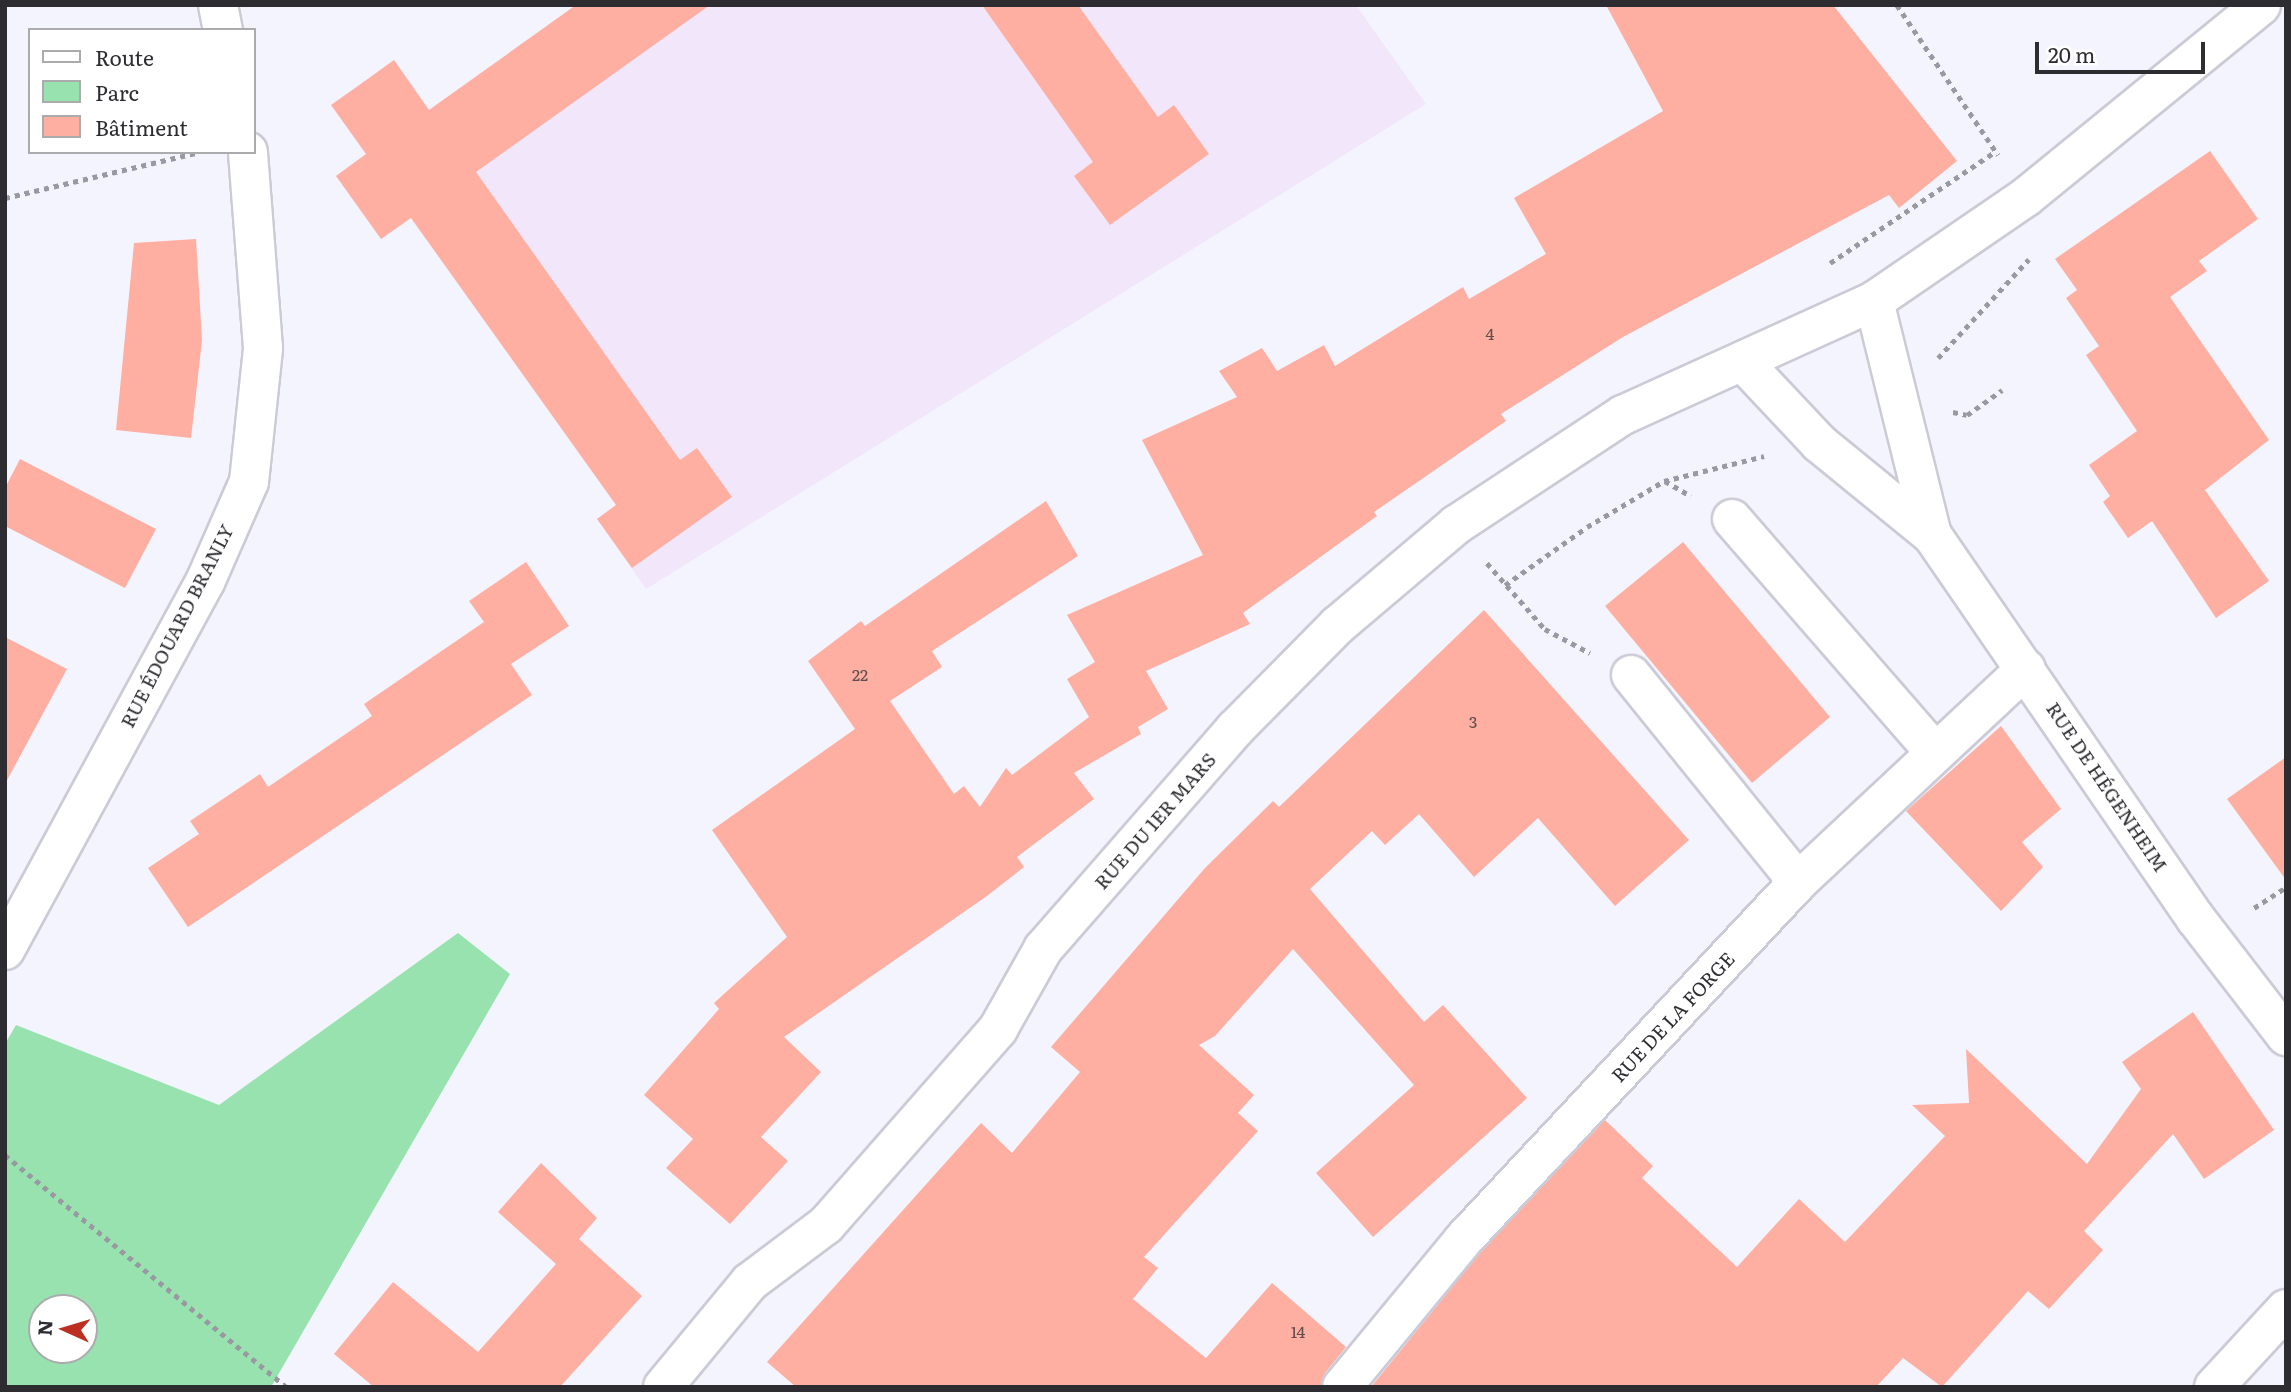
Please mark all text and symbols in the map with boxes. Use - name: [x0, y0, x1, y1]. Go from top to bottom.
- legend: [28, 28, 256, 154]
- scale bar: [2039, 28, 2209, 72]
- text: 20 m: [2048, 38, 2095, 69]
- text: Route: [95, 41, 154, 72]
- text: Parc: [95, 76, 139, 107]
- text: Bâtiment: [95, 111, 188, 142]
- house number: 4: [1486, 323, 1494, 343]
- street label: RUE ÉDOUARD BRANLY: [116, 521, 238, 731]
- house number: 22: [852, 664, 868, 684]
- street label: RUE DE HÉGENHEIM: [2042, 698, 2172, 876]
- house number: 3: [1469, 711, 1477, 731]
- street label: RUE DU 1ER MARS: [1090, 748, 1220, 894]
- street label: RUE DE LA FORGE: [1607, 947, 1739, 1087]
- north arrow: [28, 1294, 98, 1364]
- text: N: [30, 1319, 59, 1337]
- house number: 14: [1291, 1321, 1305, 1341]

